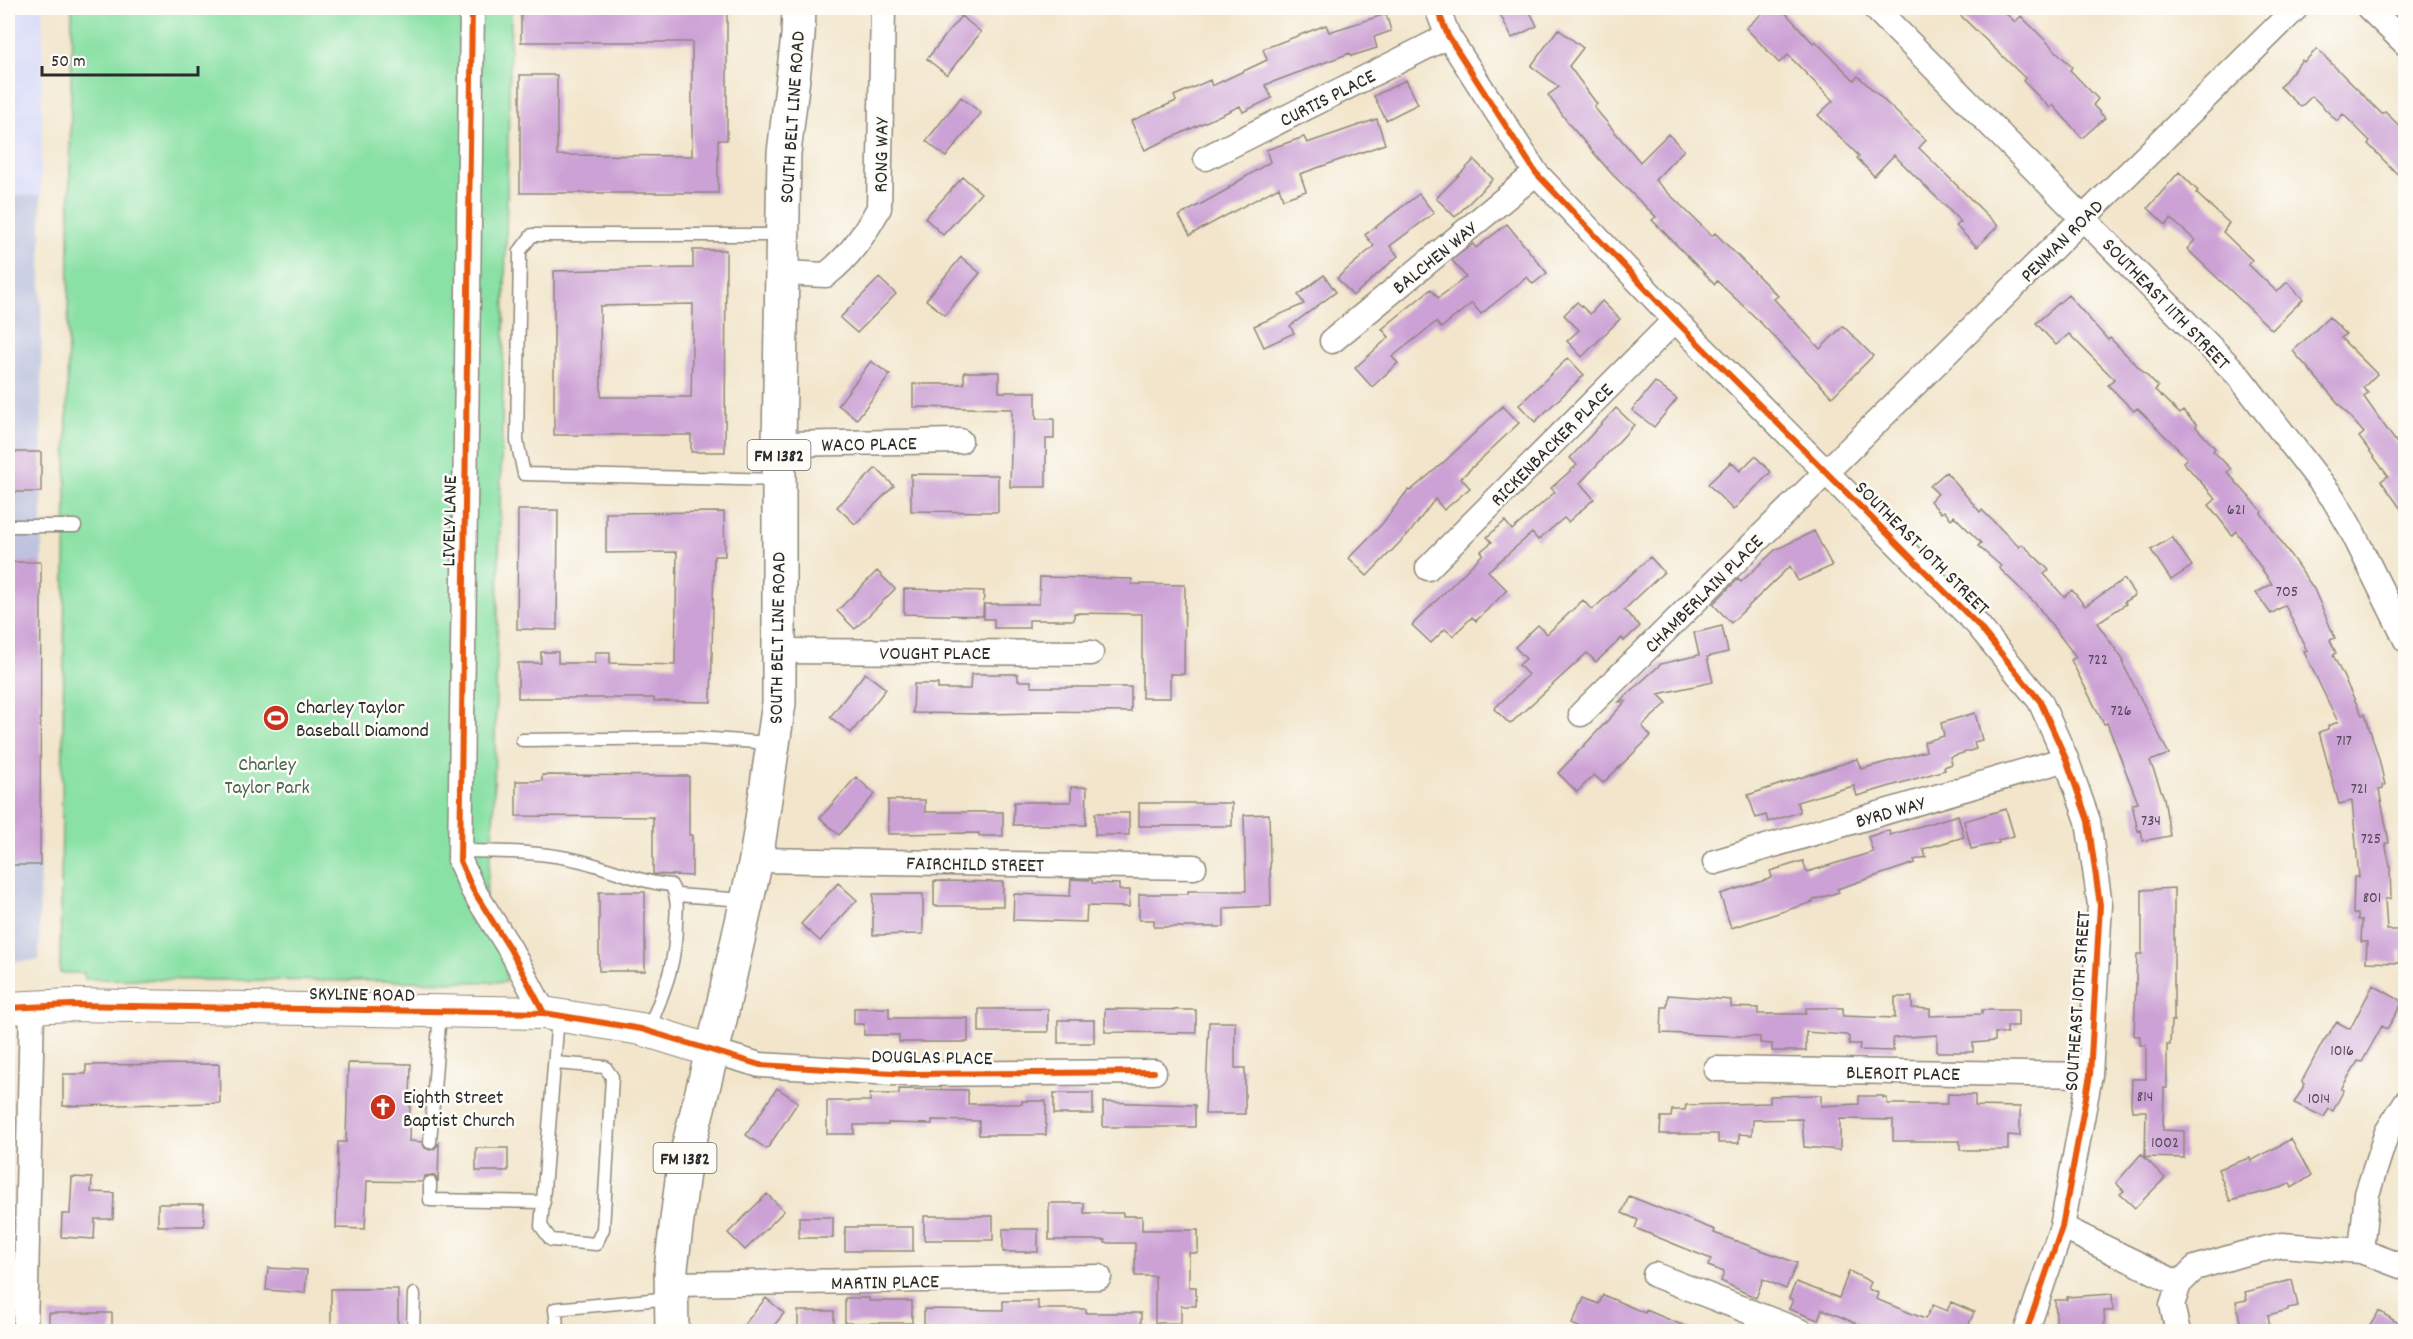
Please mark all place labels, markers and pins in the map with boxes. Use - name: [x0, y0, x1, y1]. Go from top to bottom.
- place label: Charley Taylor Baseball Diamond: [296, 695, 429, 746]
- sports icon: Charley Taylor Baseball Diamond: [261, 703, 291, 733]
- place label: Eighth Street Baptist Church: [403, 1085, 515, 1136]
- church icon: Eighth Street Baptist Church: [368, 1092, 398, 1122]

